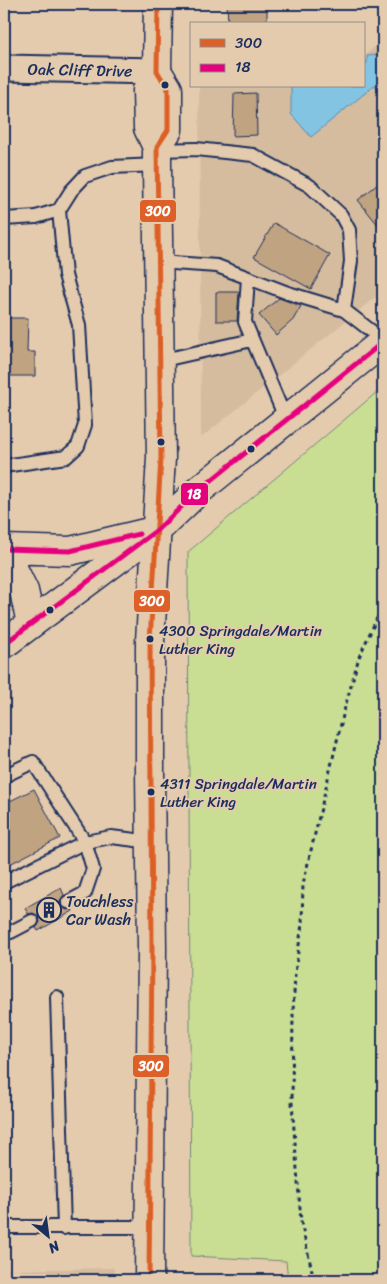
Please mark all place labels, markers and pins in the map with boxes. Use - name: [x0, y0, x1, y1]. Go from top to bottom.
- unlabelled marker: [160, 80, 170, 90]
- unlabelled marker: [156, 437, 166, 447]
- unlabelled marker: [246, 444, 256, 454]
- unlabelled marker: [45, 605, 55, 615]
- place label: 4300 Springdale/Martin Luther King: [159, 618, 322, 662]
- marker: 4300 Springdale/Martin Luther King: [145, 634, 155, 644]
- place label: 4311 Springdale/Martin Luther King: [160, 771, 317, 815]
- marker: 4311 Springdale/Martin Luther King: [146, 787, 156, 797]
- place label: Touchless Car Wash: [66, 887, 134, 934]
- building icon: Touchless Car Wash: [36, 897, 62, 923]

